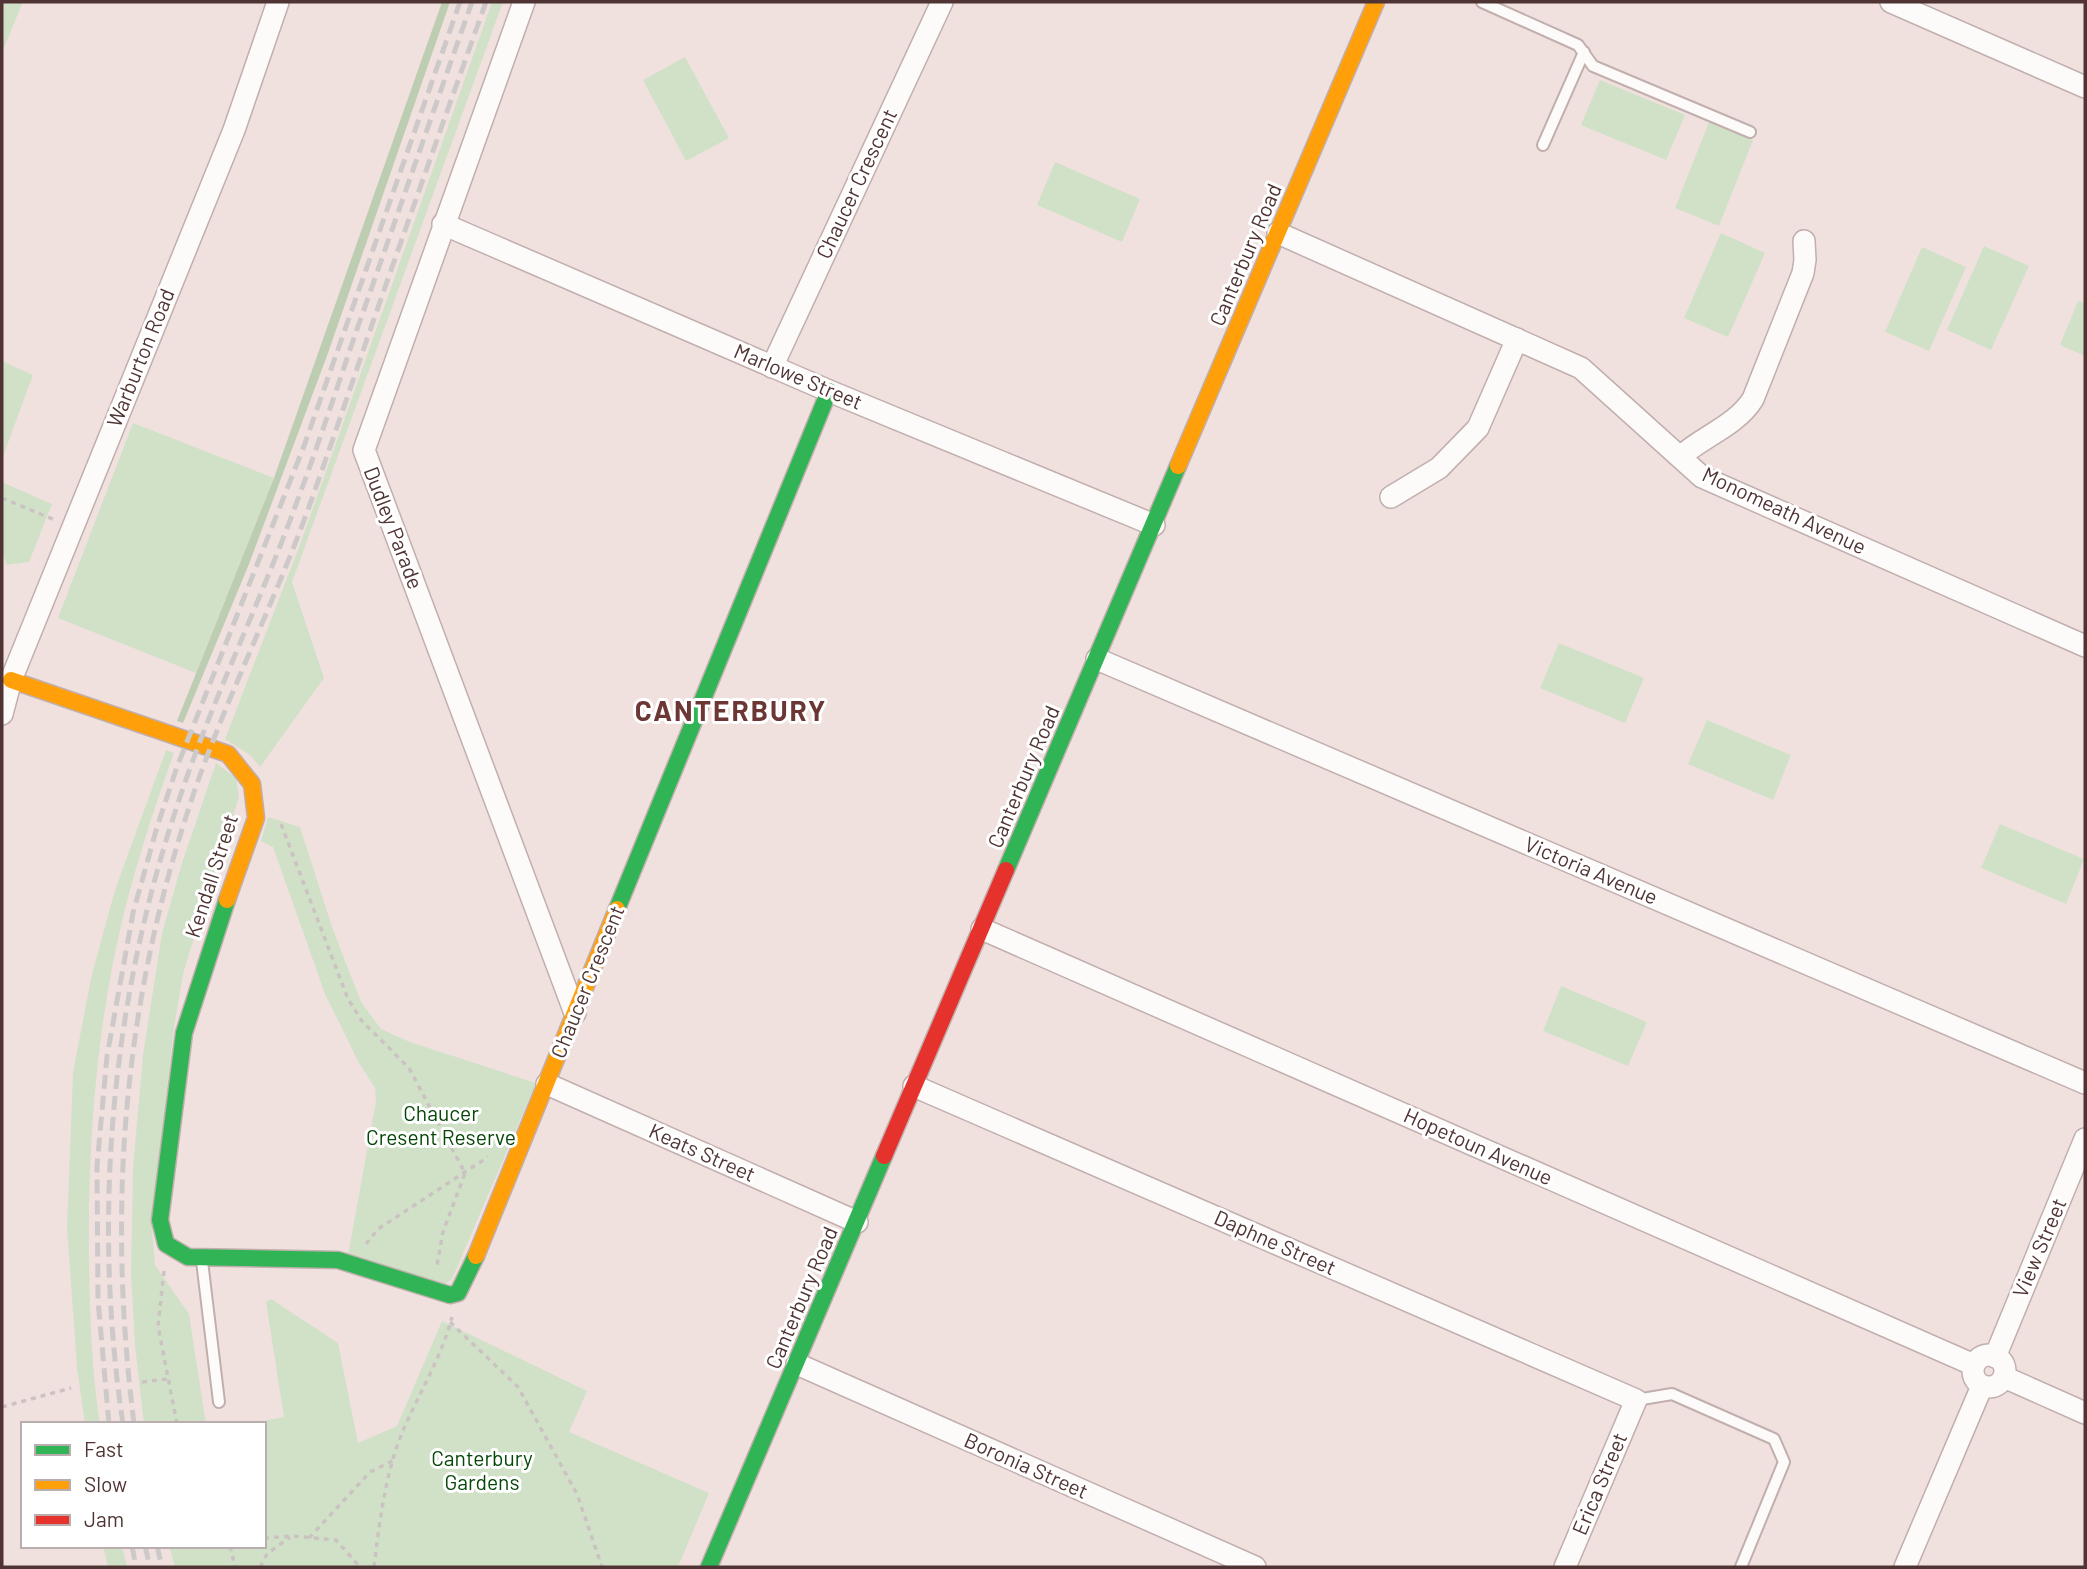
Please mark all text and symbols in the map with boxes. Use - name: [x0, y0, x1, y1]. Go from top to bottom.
- street label: Chaucer Crescent: [810, 105, 901, 262]
- street label: Canterbury Road: [1203, 180, 1286, 329]
- street label: Warburton Road: [100, 285, 179, 430]
- street label: Marlowe Street: [731, 337, 866, 414]
- street label: Monomeath Avenue: [1699, 461, 1871, 559]
- street label: Dudley Parade: [360, 463, 429, 592]
- district label: CANTERBURY: [635, 693, 827, 727]
- street label: Canterbury Road: [981, 702, 1064, 851]
- street label: Kendall Street: [179, 811, 242, 940]
- street label: Victoria Avenue: [1521, 830, 1662, 909]
- street label: Chaucer Crescent: [545, 901, 629, 1061]
- park label: Chaucer Cresent Reserve: [366, 1100, 516, 1149]
- street label: Hopetoun Avenue: [1400, 1102, 1557, 1190]
- street label: Keats Street: [646, 1117, 760, 1186]
- street label: View Street: [2007, 1194, 2071, 1301]
- street label: Daphne Street: [1211, 1204, 1340, 1280]
- street label: Canterbury Road: [759, 1223, 842, 1372]
- legend: [21, 1422, 266, 1548]
- street label: Boronia Street: [961, 1426, 1092, 1503]
- street label: Erica Street: [1566, 1428, 1631, 1538]
- text: Fast: [84, 1436, 124, 1461]
- park label: Canterbury Gardens: [431, 1445, 533, 1494]
- text: Slow: [84, 1471, 127, 1496]
- text: Jam: [84, 1506, 124, 1531]

